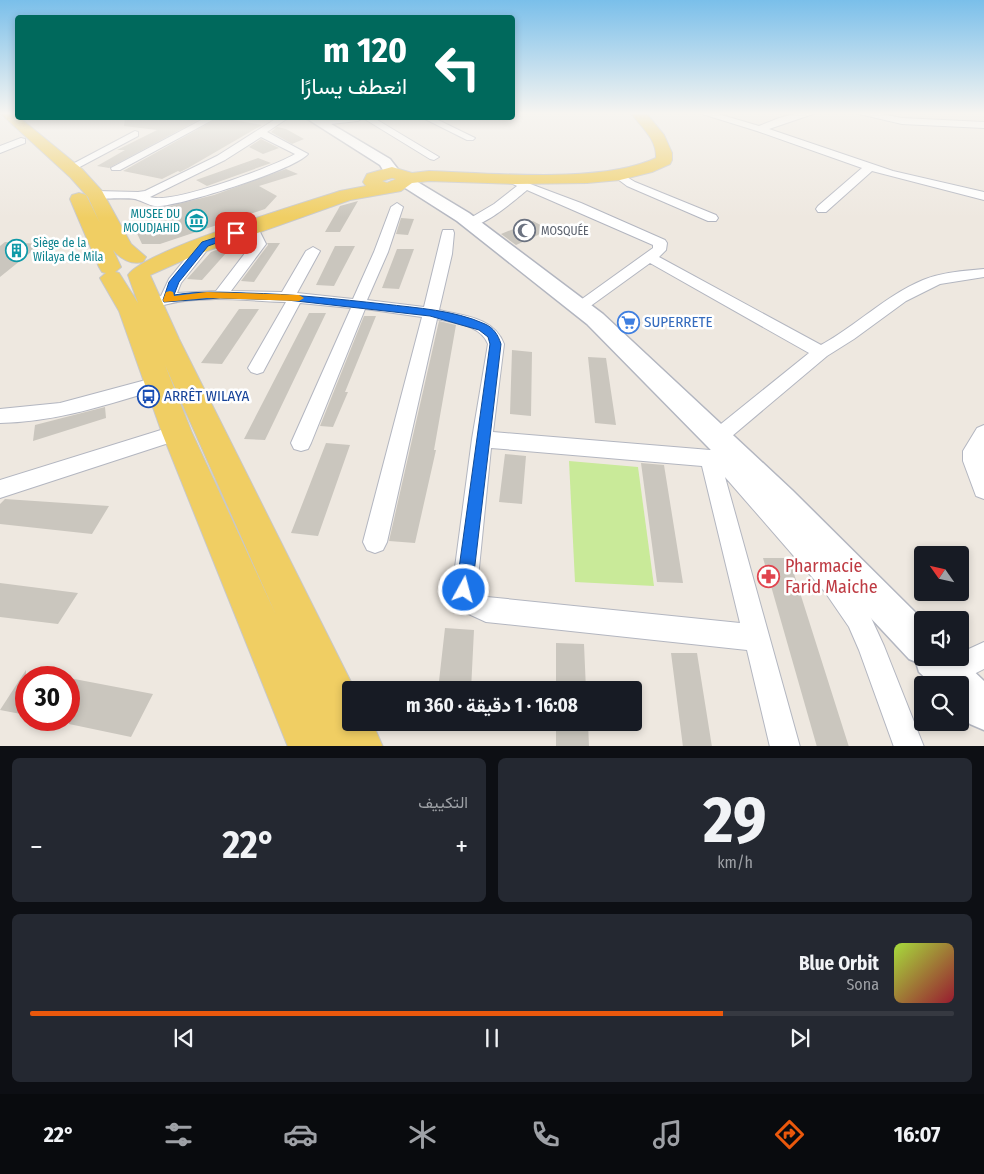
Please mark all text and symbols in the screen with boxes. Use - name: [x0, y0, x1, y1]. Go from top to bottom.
- text: 120 m: [323, 29, 407, 71]
- icon: left: [425, 35, 490, 100]
- text: انعطف يسارًا: [300, 73, 407, 100]
- place label: MUSEE DU MOUDJAHID: [123, 207, 180, 235]
- museum icon: MUSEE DU MOUDJAHID: [184, 209, 208, 233]
- pin: [215, 212, 257, 254]
- icon: arrive: [222, 219, 250, 247]
- mosque icon: MOSQUÉE: [513, 219, 537, 243]
- place label: MOSQUÉE: [541, 223, 589, 238]
- place label: Siège de la Wilaya de Mila: [33, 236, 104, 264]
- building icon: Siège de la Wilaya de Mila: [5, 238, 29, 262]
- supermarket icon: SUPERRETE: [616, 310, 640, 334]
- place label: SUPERRETE: [644, 313, 713, 331]
- bus stop icon: ARRÊT WILAYA: [136, 384, 160, 408]
- place label: ARRÊT WILAYA: [164, 387, 249, 405]
- north arrow: [914, 546, 969, 601]
- map controls: [914, 546, 969, 731]
- place label: Pharmacie Farid Maiche: [785, 555, 878, 598]
- position arrow: [437, 563, 489, 615]
- pharmacy icon: Pharmacie Farid Maiche: [757, 564, 781, 588]
- button: sound: [914, 611, 969, 666]
- speed limit sign: 30: [15, 666, 80, 731]
- button: search: [914, 676, 969, 731]
- text: 16:08 · 1 دقيقة · 360 m: [406, 694, 578, 717]
- text: 29: [703, 781, 767, 859]
- text: التكييف: [418, 793, 468, 812]
- text: 22°: [222, 822, 275, 868]
- text: −: [30, 830, 43, 863]
- text: +: [455, 830, 468, 863]
- text: km/h: [717, 853, 753, 872]
- text: Blue Orbit: [799, 952, 879, 975]
- text: Sona: [846, 975, 879, 994]
- icon: previous: [170, 1024, 198, 1052]
- icon: pause: [478, 1024, 506, 1052]
- icon: next: [786, 1024, 814, 1052]
- icon: filters: [161, 1117, 196, 1152]
- icon: car: [283, 1117, 318, 1152]
- icon: climate: [405, 1117, 440, 1152]
- icon: phone: [528, 1117, 563, 1152]
- icon: music: [650, 1117, 685, 1152]
- icon: directions: [772, 1117, 807, 1152]
- text: 22°: [44, 1121, 74, 1148]
- text: 16:07: [894, 1121, 940, 1148]

